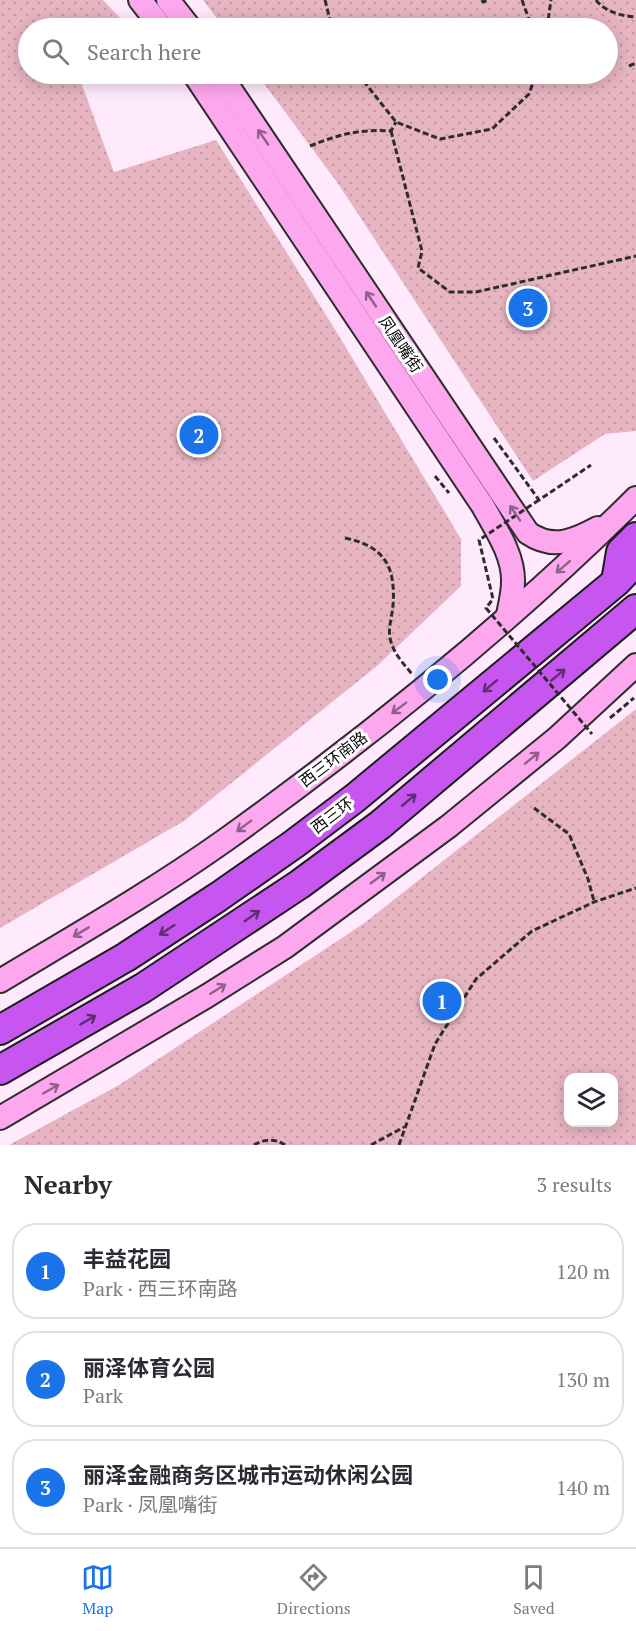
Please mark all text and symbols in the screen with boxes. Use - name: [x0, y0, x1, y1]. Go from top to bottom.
- search box: [18, 18, 618, 84]
- icon: search: [39, 35, 72, 68]
- text: Search here: [87, 37, 201, 66]
- one-way arrow: [256, 129, 268, 146]
- pin: 3: [508, 286, 548, 330]
- one-way arrow: [365, 291, 377, 308]
- street label: 凤凰嘴街: [374, 311, 428, 377]
- pin: 2: [180, 412, 218, 458]
- one-way arrow: [509, 505, 521, 522]
- one-way arrow: [555, 561, 571, 574]
- your location: [423, 665, 452, 694]
- one-way arrow: [550, 669, 566, 682]
- one-way arrow: [482, 680, 498, 693]
- one-way arrow: [392, 702, 408, 715]
- street label: 西三环南路: [294, 726, 372, 792]
- one-way arrow: [524, 752, 540, 765]
- street label: 西三环: [306, 792, 358, 838]
- one-way arrow: [401, 794, 417, 807]
- one-way arrow: [236, 819, 252, 832]
- one-way arrow: [370, 871, 386, 884]
- one-way arrow: [244, 910, 260, 922]
- one-way arrow: [159, 925, 176, 937]
- one-way arrow: [73, 927, 90, 939]
- pin: 1: [422, 978, 462, 1024]
- one-way arrow: [210, 983, 227, 996]
- one-way arrow: [79, 1014, 96, 1026]
- map controls: [564, 1073, 618, 1127]
- button: layers: [564, 1073, 618, 1127]
- one-way arrow: [42, 1083, 59, 1095]
- text: Nearby: [24, 1167, 112, 1201]
- text: 3 results: [537, 1171, 612, 1198]
- text: 丰益花园: [83, 1244, 171, 1273]
- text: 1: [40, 1258, 51, 1285]
- text: 120 m: [556, 1258, 610, 1285]
- text: Park · 西三环南路: [83, 1275, 238, 1302]
- text: 丽泽体育公园: [83, 1353, 215, 1382]
- text: 2: [40, 1366, 51, 1393]
- text: 130 m: [556, 1366, 610, 1393]
- text: Park: [83, 1382, 123, 1409]
- text: 丽泽金融商务区城市运动休闲公园: [83, 1460, 413, 1489]
- text: 3: [40, 1474, 51, 1501]
- text: 140 m: [556, 1474, 610, 1501]
- text: Park · 凤凰嘴街: [83, 1491, 218, 1518]
- tab: Map: [81, 1561, 114, 1619]
- tab: Directions: [277, 1561, 351, 1619]
- tab: Saved: [513, 1561, 555, 1619]

